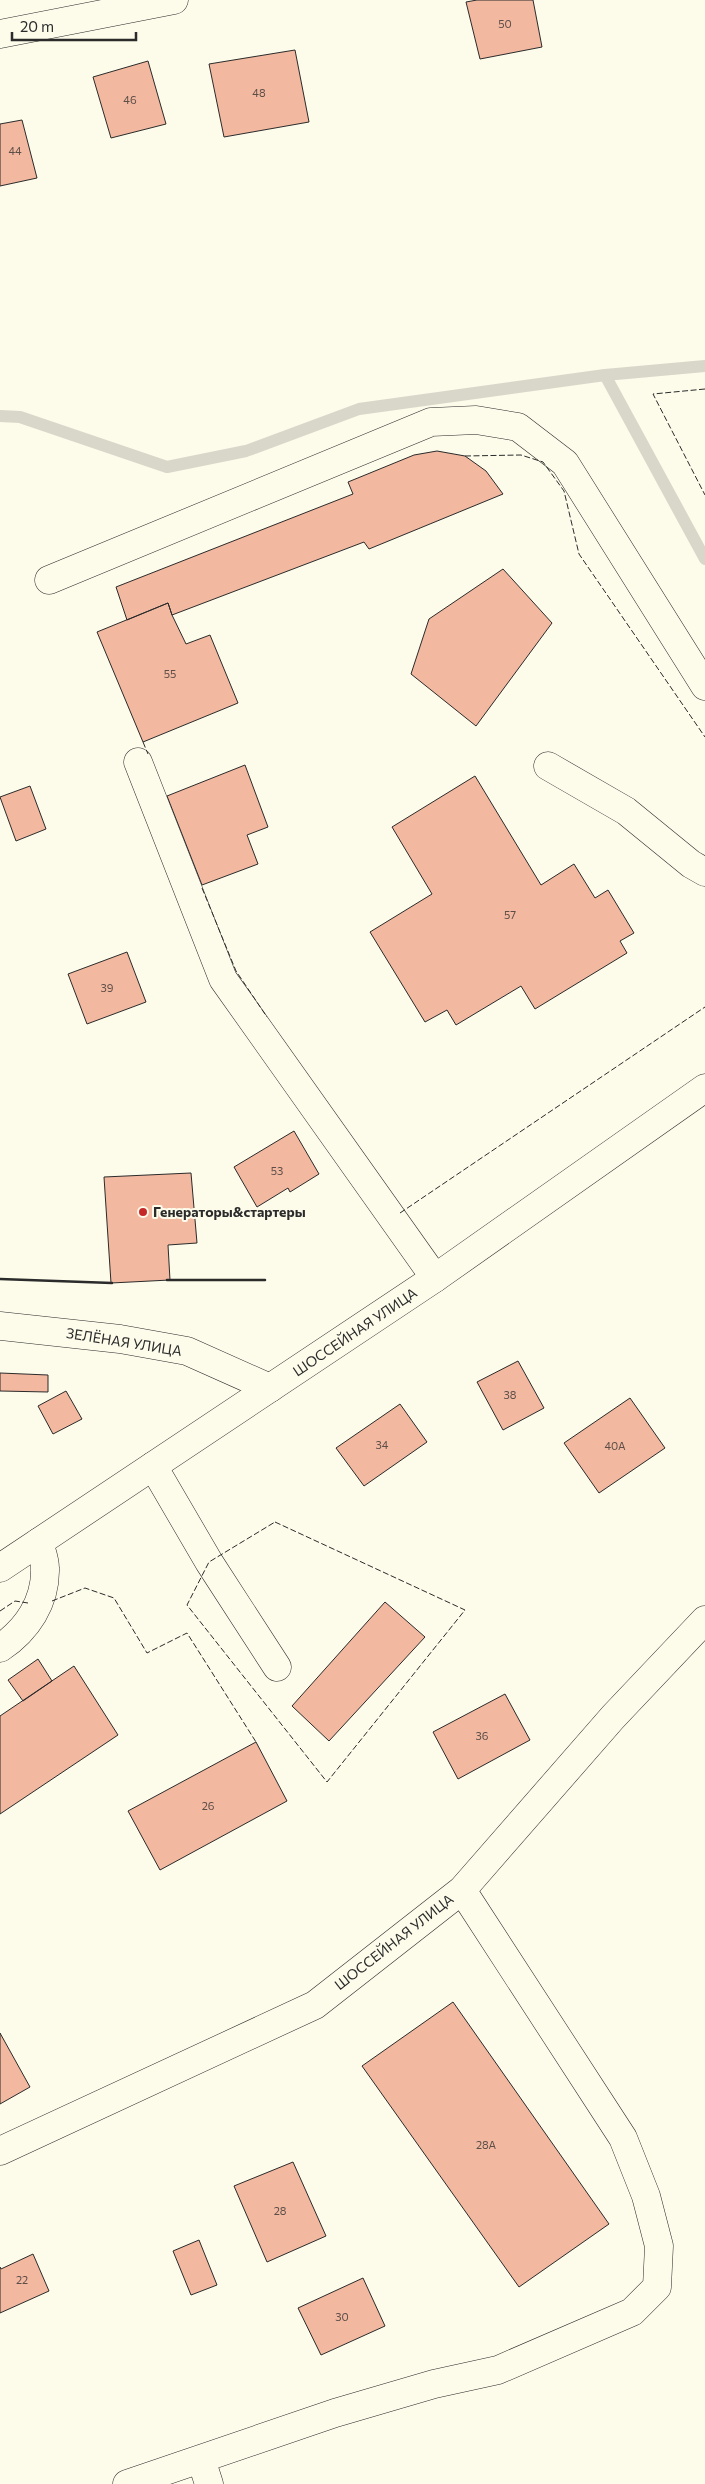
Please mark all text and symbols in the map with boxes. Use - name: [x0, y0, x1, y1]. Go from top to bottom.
- scale bar: [12, 10, 136, 42]
- text: 20 m: [20, 17, 54, 35]
- house number: 50: [498, 17, 512, 30]
- house number: 48: [252, 86, 266, 99]
- house number: 46: [123, 93, 137, 106]
- house number: 44: [8, 144, 22, 157]
- house number: 55: [164, 667, 176, 680]
- house number: 57: [504, 908, 516, 921]
- house number: 39: [101, 981, 114, 994]
- house number: 53: [271, 1164, 283, 1177]
- place label: Генераторы&стартеры: [153, 1203, 306, 1220]
- marker: Генераторы&стартеры: [137, 1206, 149, 1218]
- street label: ШОССЕЙНАЯ УЛИЦА: [289, 1284, 420, 1379]
- street label: ЗЕЛЁНАЯ УЛИЦА: [65, 1324, 183, 1359]
- house number: 38: [504, 1388, 517, 1401]
- house number: 34: [376, 1438, 389, 1451]
- house number: 40А: [604, 1439, 626, 1452]
- house number: 36: [476, 1729, 489, 1742]
- house number: 26: [202, 1799, 215, 1812]
- street label: ШОССЕЙНАЯ УЛИЦА: [331, 1890, 457, 1993]
- house number: 28А: [476, 2138, 496, 2151]
- house number: 28: [274, 2204, 287, 2217]
- house number: 22: [16, 2273, 28, 2286]
- house number: 30: [335, 2310, 349, 2323]

